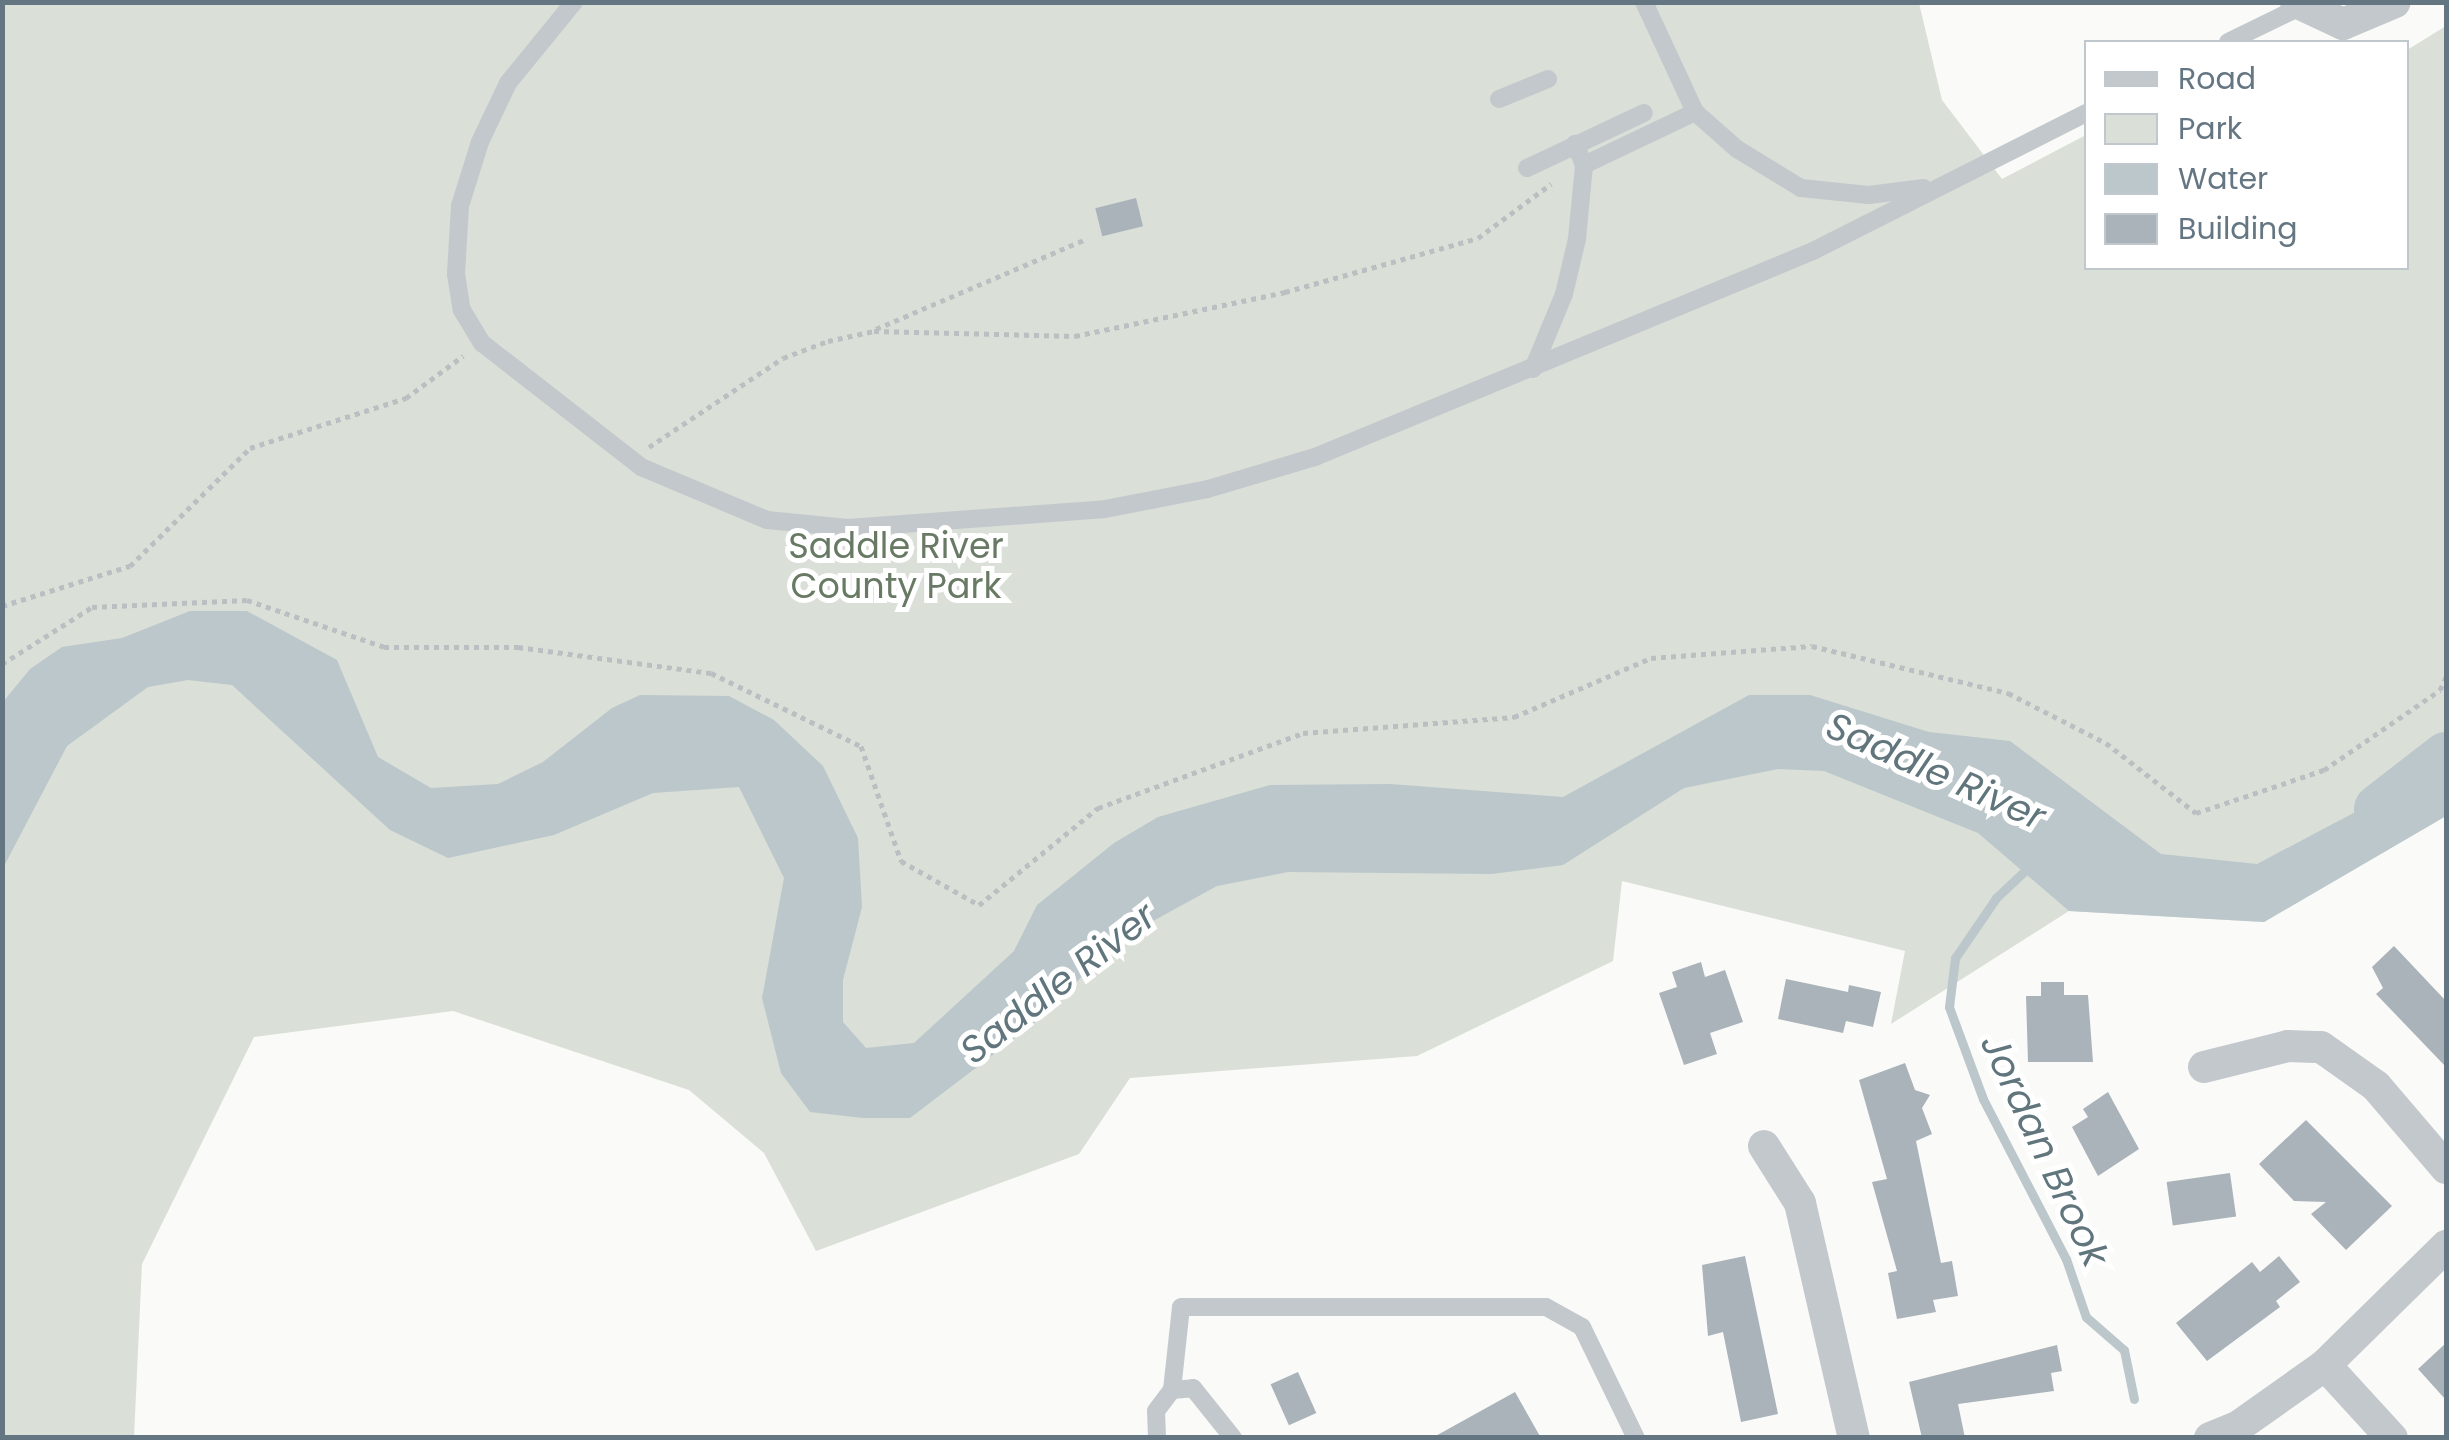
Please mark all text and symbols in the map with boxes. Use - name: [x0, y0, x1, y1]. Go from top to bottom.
- legend: [2084, 40, 2409, 270]
- text: Road: [2178, 57, 2256, 100]
- text: Park: [2178, 107, 2242, 150]
- text: Water: [2178, 157, 2268, 200]
- text: Building: [2178, 207, 2298, 250]
- park label: Saddle River County Park: [788, 525, 1004, 607]
- water label: Saddle River: [1819, 702, 2053, 840]
- water label: Saddle River: [951, 893, 1165, 1073]
- water label: Jordan Brook: [1971, 1026, 2119, 1274]

